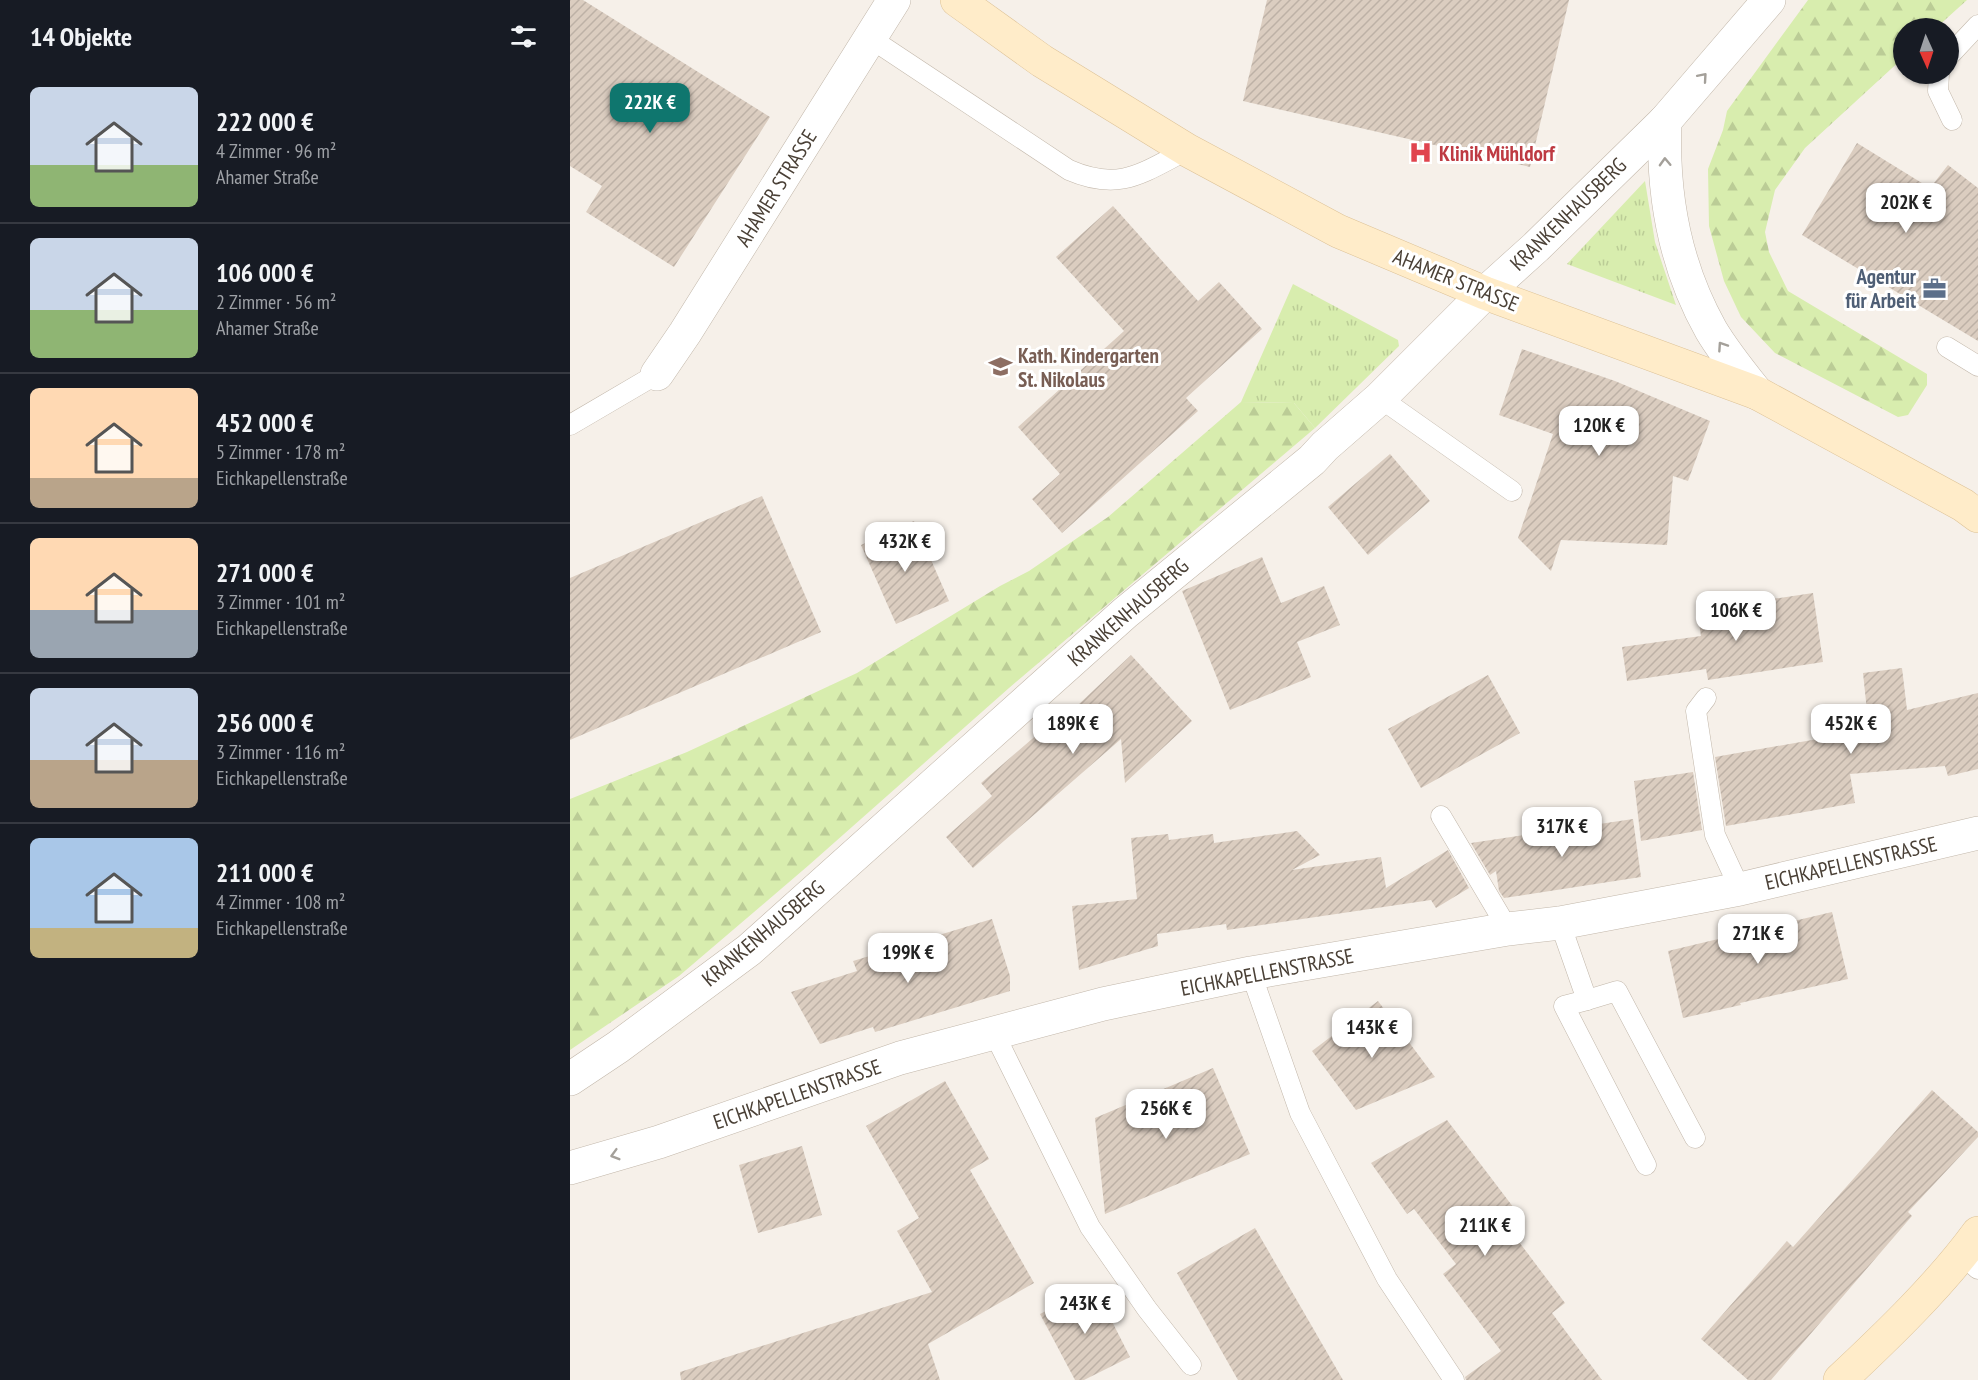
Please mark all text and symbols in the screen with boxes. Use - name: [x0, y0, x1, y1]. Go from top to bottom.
- north arrow: [1893, 18, 1959, 84]
- map controls: [1893, 18, 1959, 84]
- text: 14 Objekte: [30, 20, 132, 53]
- icon: filters: [507, 20, 540, 53]
- one-way arrow: [1696, 73, 1707, 83]
- pin: 222K €: [601, 83, 699, 134]
- text: 222K €: [624, 89, 676, 115]
- text: 222 000 €: [216, 105, 314, 138]
- icon: home: [78, 111, 150, 183]
- street label: AHAMER STRASSE: [729, 124, 823, 252]
- text: 4 Zimmer · 96 m²: [216, 138, 336, 164]
- hospital icon: Klinik Mühldorf: [1408, 140, 1434, 166]
- place label: Klinik Mühldorf: [1439, 140, 1556, 167]
- street label: KRANKENHAUSBERG: [1504, 152, 1632, 276]
- one-way arrow: [1658, 158, 1671, 167]
- text: Ahamer Straße: [216, 164, 319, 190]
- pin: 202K €: [1857, 183, 1955, 234]
- text: 202K €: [1880, 189, 1932, 215]
- street label: AHAMER STRASSE: [1389, 243, 1523, 317]
- text: 106 000 €: [216, 256, 314, 289]
- icon: home: [78, 262, 150, 334]
- place label: Agentur für Arbeit: [1845, 263, 1917, 314]
- office icon: Agentur für Arbeit: [1921, 275, 1947, 301]
- text: 2 Zimmer · 56 m²: [216, 289, 336, 315]
- text: Ahamer Straße: [216, 315, 319, 341]
- place label: Kath. Kindergarten St. Nikolaus: [1018, 342, 1159, 393]
- one-way arrow: [1718, 342, 1729, 353]
- school or university icon: Kath. Kindergarten St. Nikolaus: [987, 354, 1013, 380]
- text: 452 000 €: [216, 406, 314, 439]
- pin: 120K €: [1550, 406, 1648, 457]
- icon: home: [78, 412, 150, 484]
- text: 120K €: [1573, 412, 1625, 438]
- text: 5 Zimmer · 178 m²: [216, 439, 345, 465]
- text: Eichkapellenstraße: [216, 465, 348, 491]
- pin: 432K €: [856, 522, 954, 573]
- text: 432K €: [879, 528, 931, 554]
- street label: KRANKENHAUSBERG: [1062, 552, 1194, 672]
- text: 271 000 €: [216, 556, 314, 589]
- icon: home: [78, 562, 150, 634]
- text: 3 Zimmer · 101 m²: [216, 589, 345, 615]
- pin: 106K €: [1687, 591, 1785, 642]
- text: 106K €: [1710, 597, 1762, 623]
- text: Eichkapellenstraße: [216, 615, 348, 641]
- pin: 189K €: [1024, 704, 1122, 755]
- pin: 452K €: [1802, 704, 1900, 755]
- text: 256 000 €: [216, 706, 314, 739]
- text: 189K €: [1047, 710, 1099, 736]
- text: 452K €: [1825, 710, 1877, 736]
- icon: home: [78, 712, 150, 784]
- text: 3 Zimmer · 116 m²: [216, 739, 345, 765]
- text: Eichkapellenstraße: [216, 765, 348, 791]
- pin: 317K €: [1513, 807, 1611, 858]
- text: 317K €: [1536, 813, 1588, 839]
- street label: EICHKAPELLENSTRASSE: [1762, 830, 1940, 896]
- text: 211 000 €: [216, 856, 314, 889]
- icon: home: [78, 862, 150, 934]
- street label: KRANKENHAUSBERG: [696, 874, 830, 992]
- text: 4 Zimmer · 108 m²: [216, 889, 345, 915]
- pin: 271K €: [1709, 914, 1807, 965]
- text: Eichkapellenstraße: [216, 915, 348, 941]
- text: 271K €: [1732, 920, 1784, 946]
- pin: 199K €: [859, 933, 957, 984]
- text: 199K €: [882, 939, 934, 965]
- street label: EICHKAPELLENSTRASSE: [1178, 942, 1356, 1002]
- pin: 143K €: [1323, 1008, 1421, 1059]
- text: 143K €: [1346, 1014, 1398, 1040]
- street label: EICHKAPELLENSTRASSE: [710, 1053, 884, 1135]
- pin: 256K €: [1117, 1089, 1215, 1140]
- text: 256K €: [1140, 1095, 1192, 1121]
- one-way arrow: [610, 1148, 621, 1160]
- pin: 211K €: [1436, 1206, 1534, 1257]
- text: 211K €: [1459, 1212, 1511, 1238]
- pin: 243K €: [1036, 1284, 1134, 1335]
- text: 243K €: [1059, 1290, 1111, 1316]

